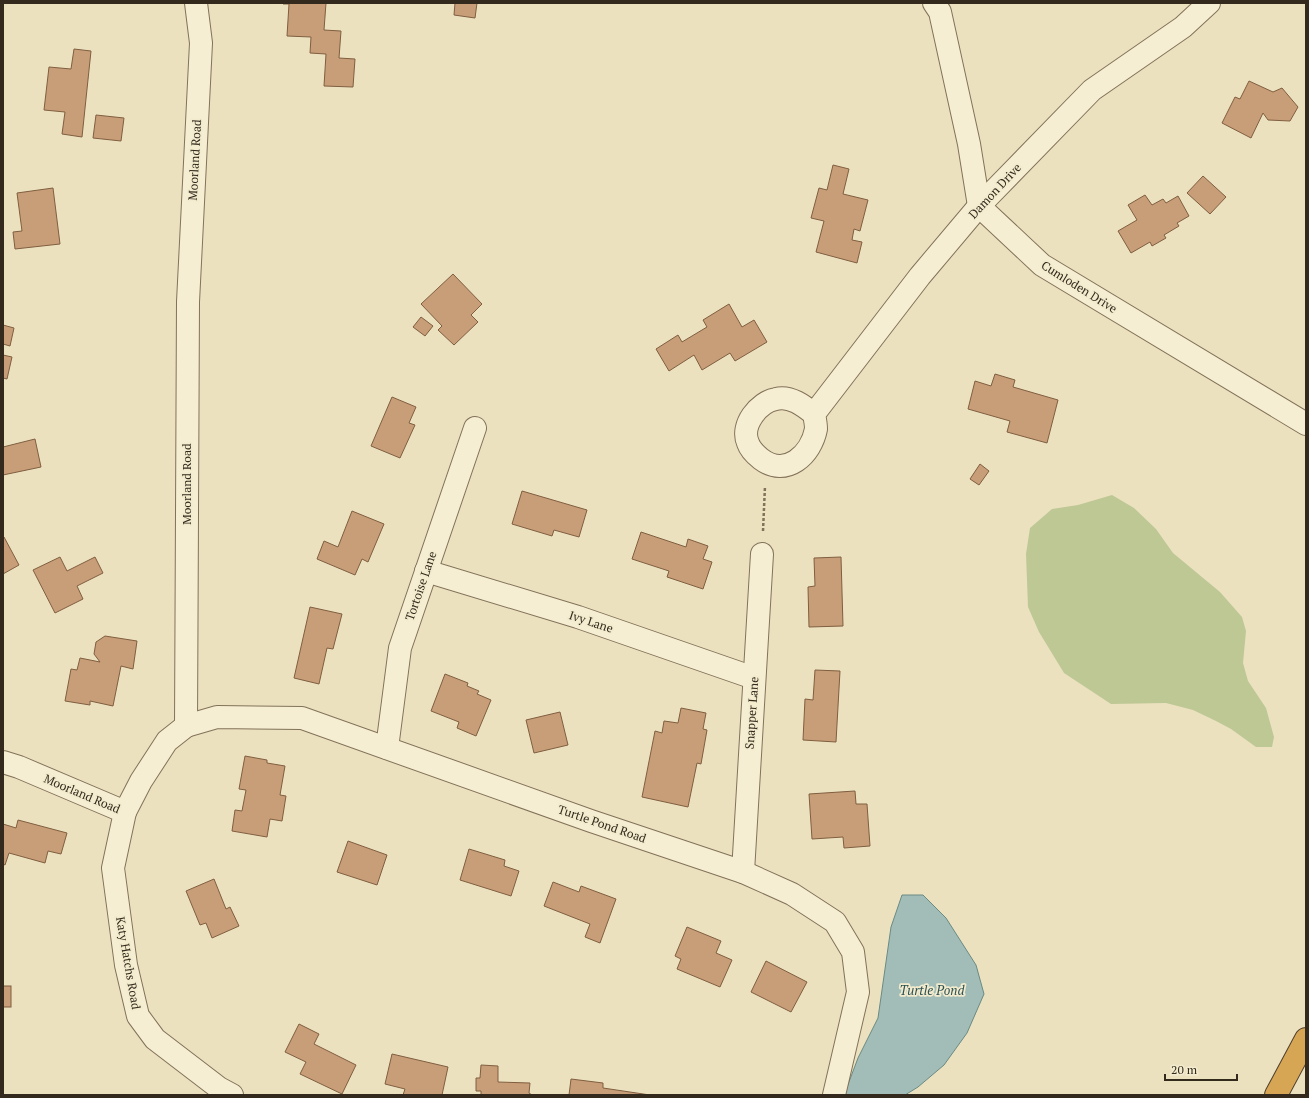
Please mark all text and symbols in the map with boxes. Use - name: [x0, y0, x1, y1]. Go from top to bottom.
- street label: Moorland Road: [185, 119, 204, 201]
- street label: Damon Drive: [965, 160, 1024, 221]
- street label: Cumloden Drive: [1039, 257, 1120, 316]
- street label: Moorland Road: [179, 443, 194, 525]
- street label: Tortoise Lane: [402, 549, 439, 623]
- street label: Ivy Lane: [567, 607, 615, 636]
- street label: Snapper Lane: [741, 676, 762, 750]
- street label: Moorland Road: [42, 771, 123, 816]
- street label: Turtle Pond Road: [556, 801, 649, 846]
- street label: Katy Hatchs Road: [113, 915, 144, 1011]
- water label: Turtle Pond: [899, 981, 966, 999]
- scale bar: [1165, 1056, 1237, 1082]
- text: 20 m: [1171, 1062, 1198, 1077]

